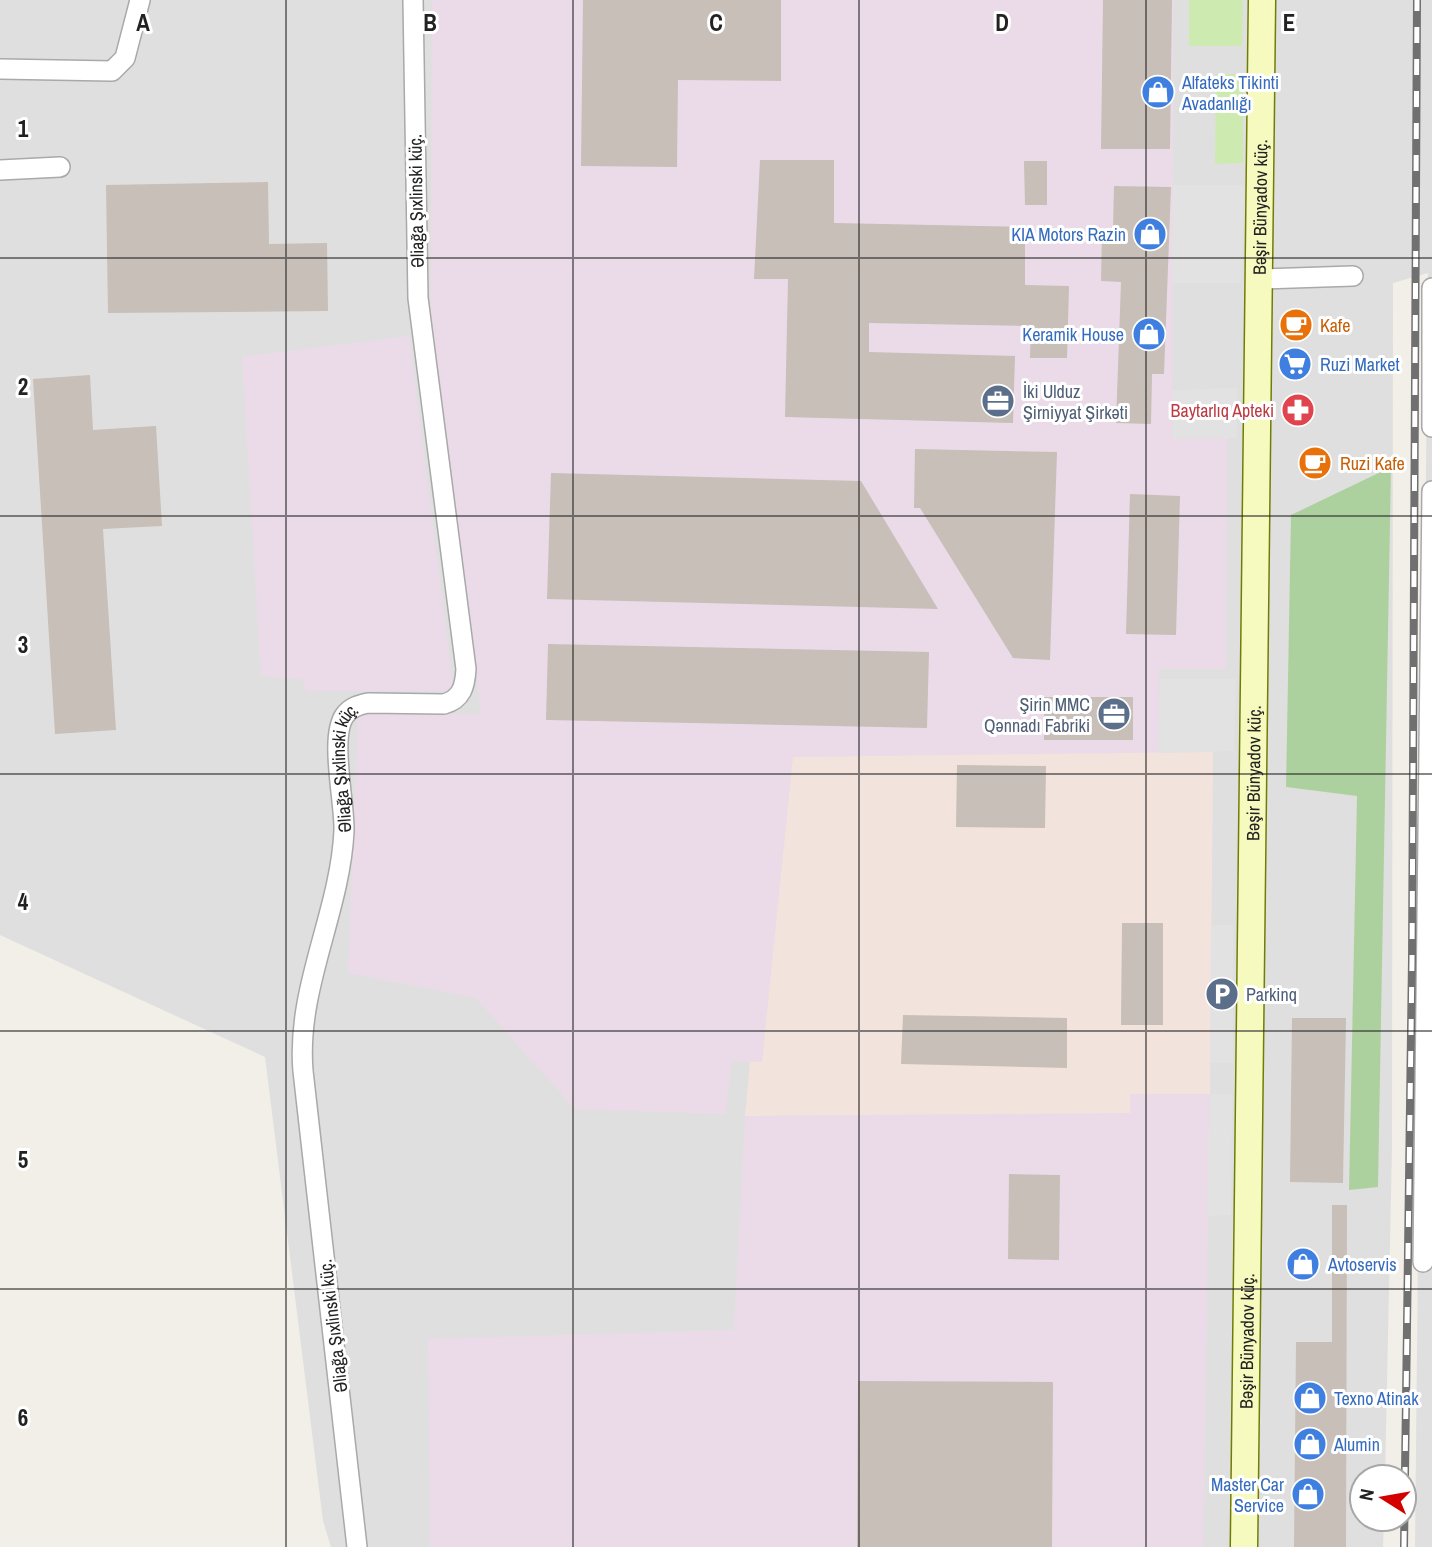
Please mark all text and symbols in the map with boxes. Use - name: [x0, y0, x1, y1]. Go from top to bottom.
- text: A: [136, 7, 150, 38]
- text: B: [423, 7, 437, 38]
- text: C: [709, 7, 723, 38]
- text: D: [995, 7, 1009, 38]
- text: E: [1283, 7, 1295, 38]
- place label: Alfateks Tikinti Avadanlığı: [1181, 70, 1279, 116]
- shop icon: Alfateks Tikinti Avadanlığı: [1139, 73, 1177, 111]
- text: 1: [18, 113, 29, 144]
- street label: Əliağa Şıxlinski küç.: [402, 134, 430, 268]
- street label: Bəşir Bünyadov küç.: [1246, 139, 1273, 275]
- shop icon: KIA Motors Razin: [1131, 215, 1169, 253]
- place label: KIA Motors Razin: [1011, 222, 1126, 247]
- cafe icon: Kafe: [1277, 306, 1315, 344]
- place label: Kafe: [1320, 313, 1350, 338]
- shop icon: Keramik House: [1130, 315, 1168, 353]
- place label: Keramik House: [1022, 322, 1124, 347]
- supermarket icon: Ruzi Market: [1276, 345, 1314, 383]
- place label: Ruzi Market: [1320, 352, 1400, 377]
- text: 2: [18, 371, 28, 402]
- place label: İki Ulduz Şirniyyat Şirkəti: [1023, 379, 1128, 425]
- office icon: İki Ulduz Şirniyyat Şirkəti: [979, 382, 1017, 420]
- pharmacy icon: Baytarlıq Apteki: [1279, 391, 1317, 429]
- place label: Baytarlıq Apteki: [1171, 398, 1274, 423]
- cafe icon: Ruzi Kafe: [1296, 444, 1334, 482]
- place label: Ruzi Kafe: [1340, 451, 1405, 476]
- text: 3: [18, 629, 28, 660]
- place label: Şirin MMC Qənnadı Fabriki: [984, 692, 1090, 738]
- street label: Əliağa Şıxlinski küç.: [325, 695, 362, 833]
- office icon: Şirin MMC Qənnadı Fabriki: [1095, 695, 1133, 733]
- street label: Bəşir Bünyadov küç.: [1240, 705, 1266, 841]
- text: 4: [18, 886, 29, 917]
- parking icon: Parkinq: [1203, 975, 1241, 1013]
- place label: Parkinq: [1246, 982, 1297, 1007]
- text: 5: [18, 1144, 28, 1175]
- shop icon: Avtoservis: [1284, 1245, 1322, 1283]
- place label: Avtoservis: [1327, 1252, 1397, 1277]
- street label: Əliağa Şıxlinski küç.: [312, 1258, 354, 1394]
- street label: Bəşir Bünyadov küç.: [1233, 1273, 1260, 1409]
- shop icon: Texno Atinak: [1291, 1379, 1329, 1417]
- place label: Texno Atinak: [1334, 1386, 1419, 1411]
- text: 6: [18, 1402, 28, 1433]
- shop icon: Alumin: [1291, 1425, 1329, 1463]
- place label: Alumin: [1333, 1432, 1380, 1457]
- north arrow: [1348, 1463, 1418, 1533]
- place label: Master Car Service: [1211, 1472, 1284, 1518]
- shop icon: Master Car Service: [1289, 1475, 1327, 1513]
- text: N: [1352, 1487, 1380, 1503]

